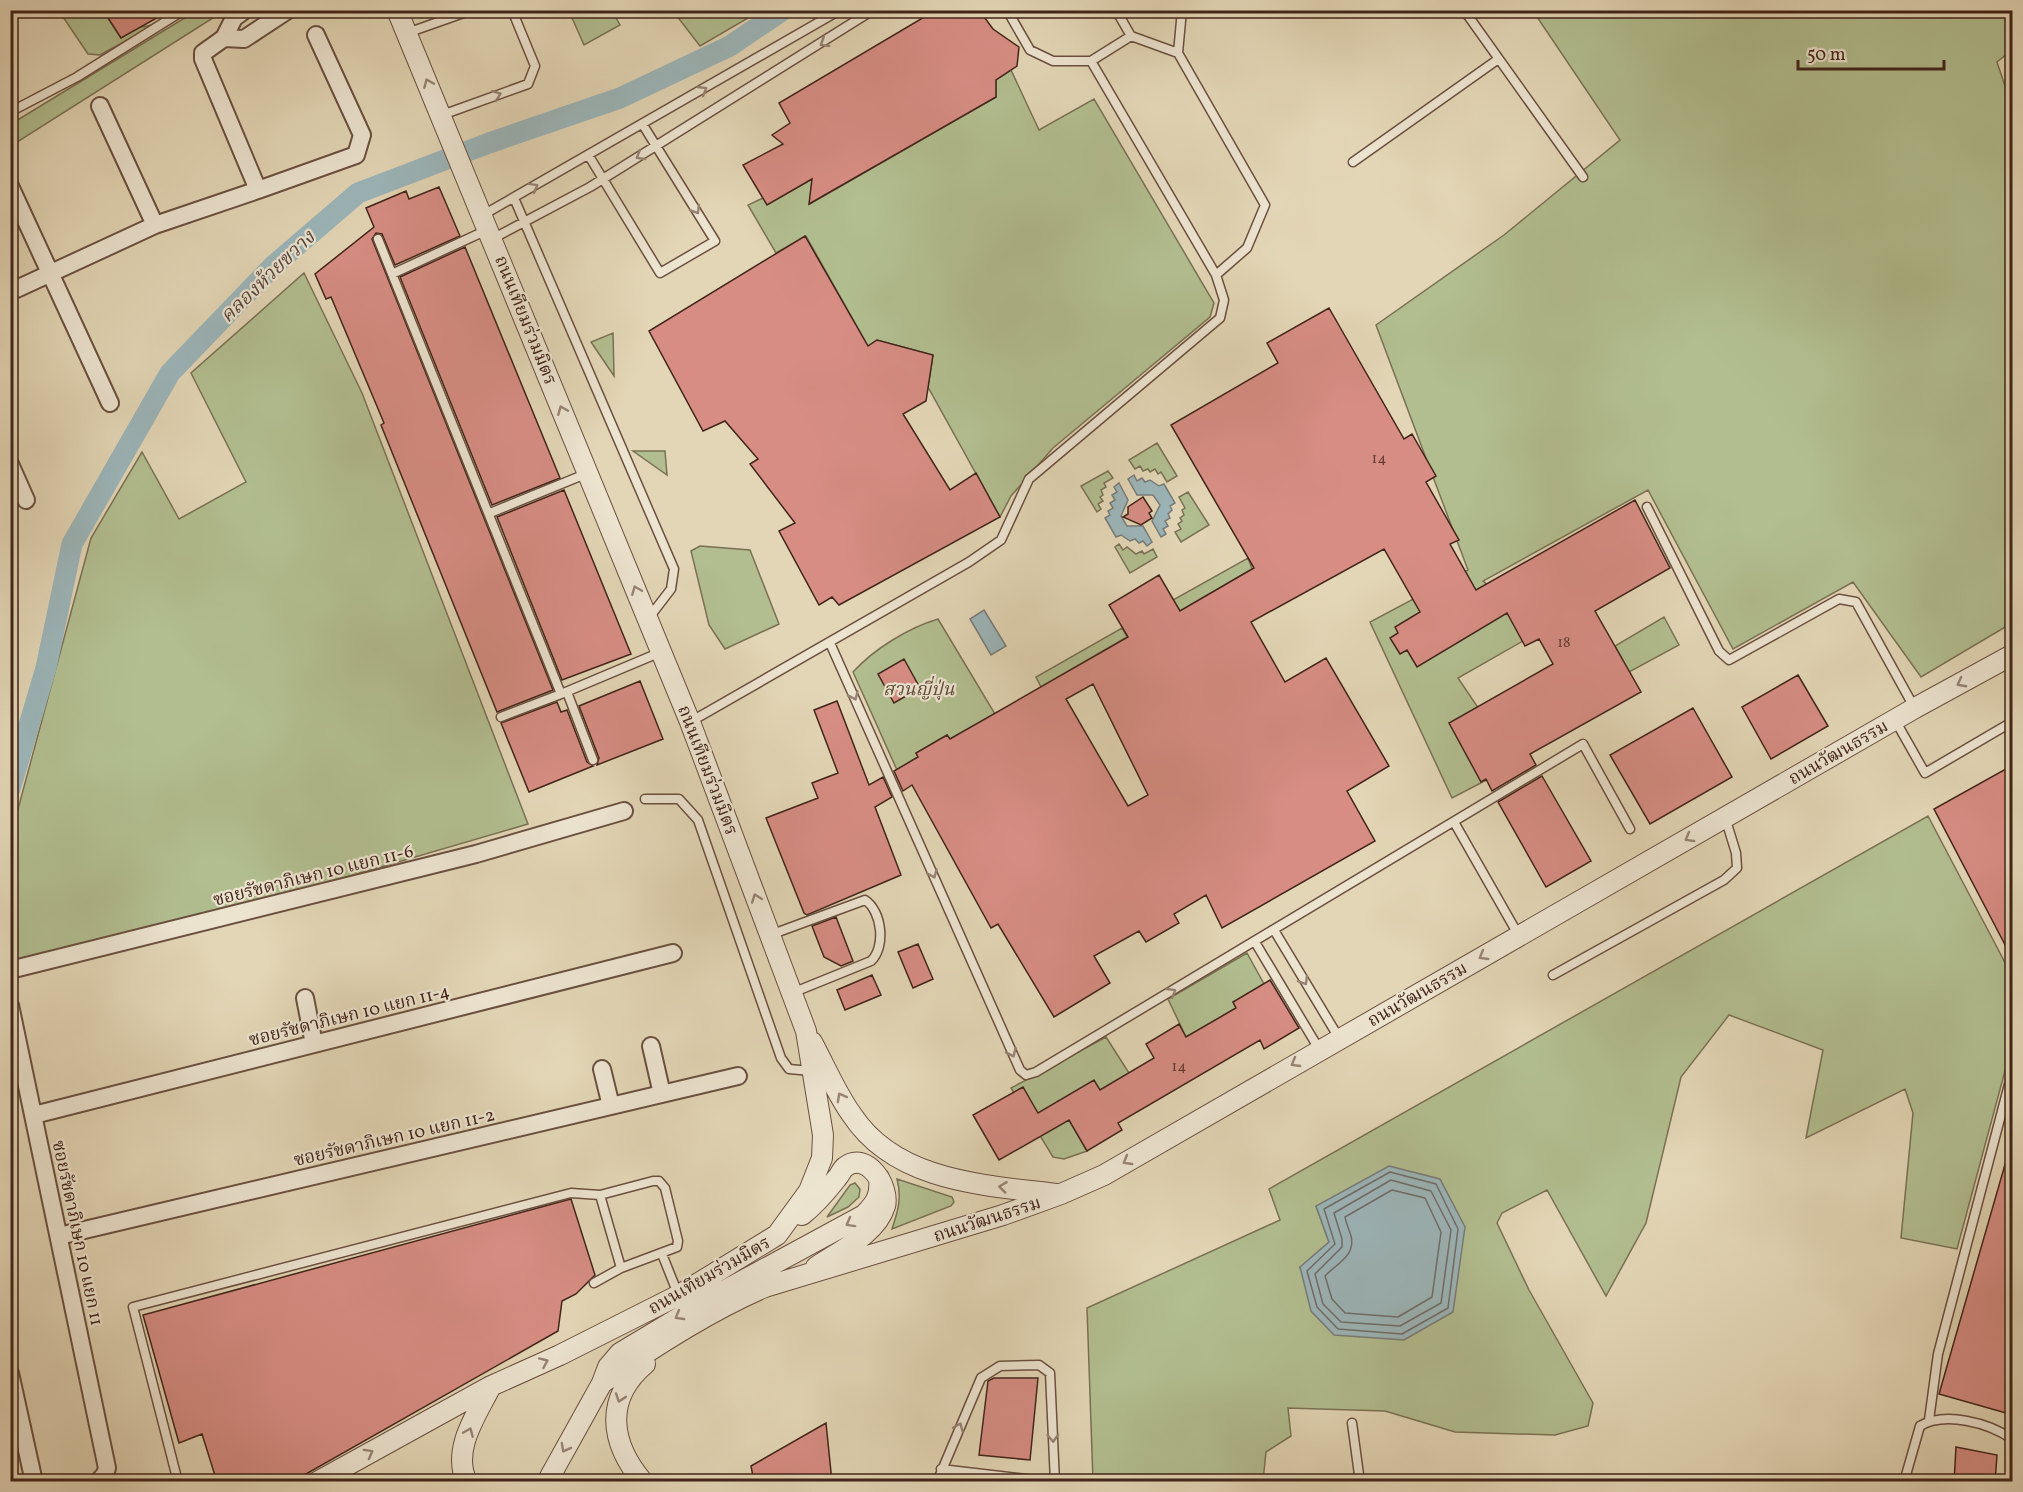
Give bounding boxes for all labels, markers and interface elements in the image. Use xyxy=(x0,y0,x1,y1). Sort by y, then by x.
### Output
scale bar xyxy=(1798,33,1944,71)
one-way arrow xyxy=(820,35,830,47)
text: 50 m xyxy=(1807,43,1846,68)
one-way arrow xyxy=(423,78,435,89)
one-way arrow xyxy=(697,86,707,98)
one-way arrow xyxy=(491,90,501,103)
one-way arrow xyxy=(636,148,646,160)
one-way arrow xyxy=(527,183,538,194)
one-way arrow xyxy=(689,204,701,214)
water label: คลองห้วยขวาง xyxy=(215,224,323,330)
street label: ถนนเทียมร่วมมิตร xyxy=(487,252,562,389)
one-way arrow xyxy=(557,405,569,416)
house number: 14 xyxy=(1372,449,1386,470)
one-way arrow xyxy=(631,586,643,597)
house number: 18 xyxy=(1557,633,1571,654)
park label: สวนญี่ปุ่น xyxy=(883,675,955,703)
one-way arrow xyxy=(1957,676,1967,687)
one-way arrow xyxy=(847,690,859,701)
street label: ถนนเทียมร่วมมิตร xyxy=(670,702,743,839)
street label: ถนนวัฒนธรรม xyxy=(1784,715,1893,792)
one-way arrow xyxy=(1685,831,1695,842)
street label: ซอยรัชดาภิเษก 10 แยก 11-6 xyxy=(211,839,416,913)
one-way arrow xyxy=(926,868,938,879)
one-way arrow xyxy=(750,893,763,903)
one-way arrow xyxy=(1479,949,1489,960)
street label: ถนนวัฒนธรรม xyxy=(1363,957,1472,1034)
one-way arrow xyxy=(1297,975,1309,985)
street label: ซอยรัชดาภิเษก 10 แยก 11-4 xyxy=(246,979,452,1053)
one-way arrow xyxy=(1165,987,1176,999)
one-way arrow xyxy=(1005,1046,1017,1057)
one-way arrow xyxy=(1291,1056,1301,1067)
house number: 14 xyxy=(1172,1057,1186,1078)
one-way arrow xyxy=(837,1092,848,1103)
street label: ซอยรัชดาภิเษก 10 แยก 11-2 xyxy=(291,1103,497,1174)
street label: ซอยรัชดาภิเษก 10 แยก 11 xyxy=(45,1138,108,1328)
one-way arrow xyxy=(1123,1154,1133,1166)
one-way arrow xyxy=(999,1181,1008,1194)
street label: ถนนวัฒนธรรม xyxy=(931,1191,1044,1250)
one-way arrow xyxy=(846,1215,856,1227)
street label: ถนนเทียมร่วมมิตร xyxy=(644,1231,776,1321)
one-way arrow xyxy=(675,1309,685,1321)
one-way arrow xyxy=(538,1358,549,1370)
one-way arrow xyxy=(614,1393,627,1403)
one-way arrow xyxy=(952,1423,964,1434)
one-way arrow xyxy=(462,1428,474,1439)
one-way arrow xyxy=(1046,1434,1059,1443)
one-way arrow xyxy=(561,1442,572,1452)
one-way arrow xyxy=(362,1449,373,1460)

